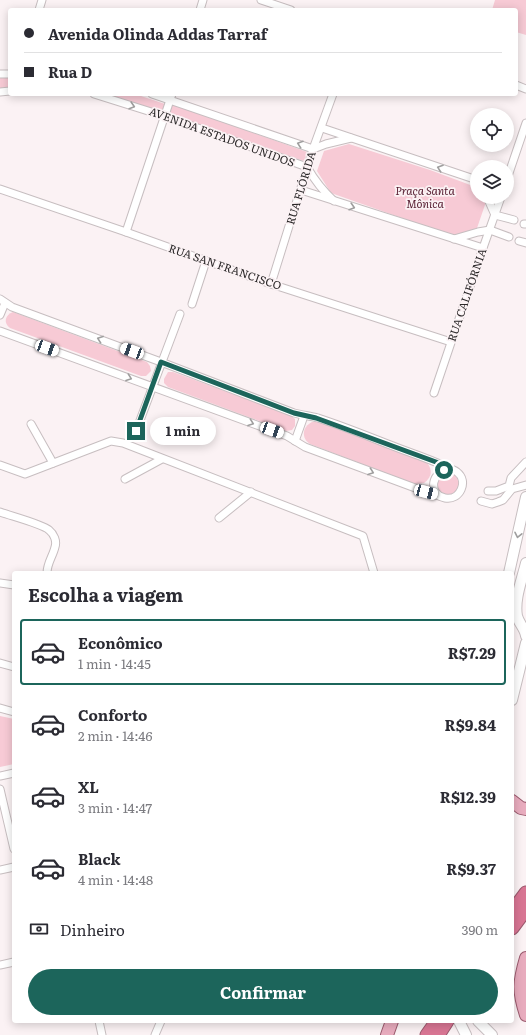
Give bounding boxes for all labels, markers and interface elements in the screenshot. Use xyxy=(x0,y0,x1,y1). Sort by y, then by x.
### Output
text: Avenida Olinda Addas Tarraf xyxy=(48,22,267,45)
text: Rua D xyxy=(48,60,92,83)
one-way arrow xyxy=(128,101,135,109)
street label: AVENIDA ESTADOS UNIDOS xyxy=(147,102,297,170)
map controls xyxy=(470,108,514,204)
button: locate xyxy=(470,108,514,152)
one-way arrow xyxy=(297,141,304,149)
street label: RUA FLÓRIDA xyxy=(281,149,319,226)
button: layers xyxy=(470,160,514,204)
one-way arrow xyxy=(437,164,444,172)
park label: Praça Santa Mônica xyxy=(395,182,455,211)
one-way arrow xyxy=(348,202,355,211)
street label: RUA SAN FRANCISCO xyxy=(167,239,284,293)
street label: RUA CALIFÓRNIA xyxy=(443,246,489,343)
one-way arrow xyxy=(96,335,103,344)
car xyxy=(34,338,60,358)
car xyxy=(119,341,145,361)
one-way arrow xyxy=(125,373,132,381)
callout: 1 min xyxy=(150,417,216,445)
one-way arrow xyxy=(247,418,254,426)
car xyxy=(259,420,285,440)
text: 1 min xyxy=(166,421,200,440)
route end xyxy=(127,422,145,440)
route start xyxy=(435,461,453,479)
one-way arrow xyxy=(367,467,374,475)
car xyxy=(413,483,439,501)
one-way arrow xyxy=(514,532,522,538)
text: Escolha a viagem xyxy=(28,581,183,608)
text: Econômico xyxy=(78,631,163,654)
icon: car xyxy=(30,634,66,670)
text: R$7.29 xyxy=(448,641,496,664)
text: 1 min · 14:45 xyxy=(78,654,151,673)
text: Conforto xyxy=(78,703,147,726)
icon: car xyxy=(30,706,66,742)
text: R$9.84 xyxy=(445,713,496,736)
text: 2 min · 14:46 xyxy=(78,726,152,745)
text: XL xyxy=(78,775,99,798)
icon: car xyxy=(30,778,66,814)
text: R$12.39 xyxy=(440,785,496,808)
text: 3 min · 14:47 xyxy=(78,798,152,817)
text: Black xyxy=(78,847,121,870)
icon: car xyxy=(30,850,66,886)
text: R$9.37 xyxy=(446,857,496,880)
text: 4 min · 14:48 xyxy=(78,870,153,889)
icon: cash xyxy=(28,918,50,940)
text: Dinheiro xyxy=(60,918,125,941)
text: 390 m xyxy=(461,920,498,939)
button: Confirmar xyxy=(28,969,498,1015)

